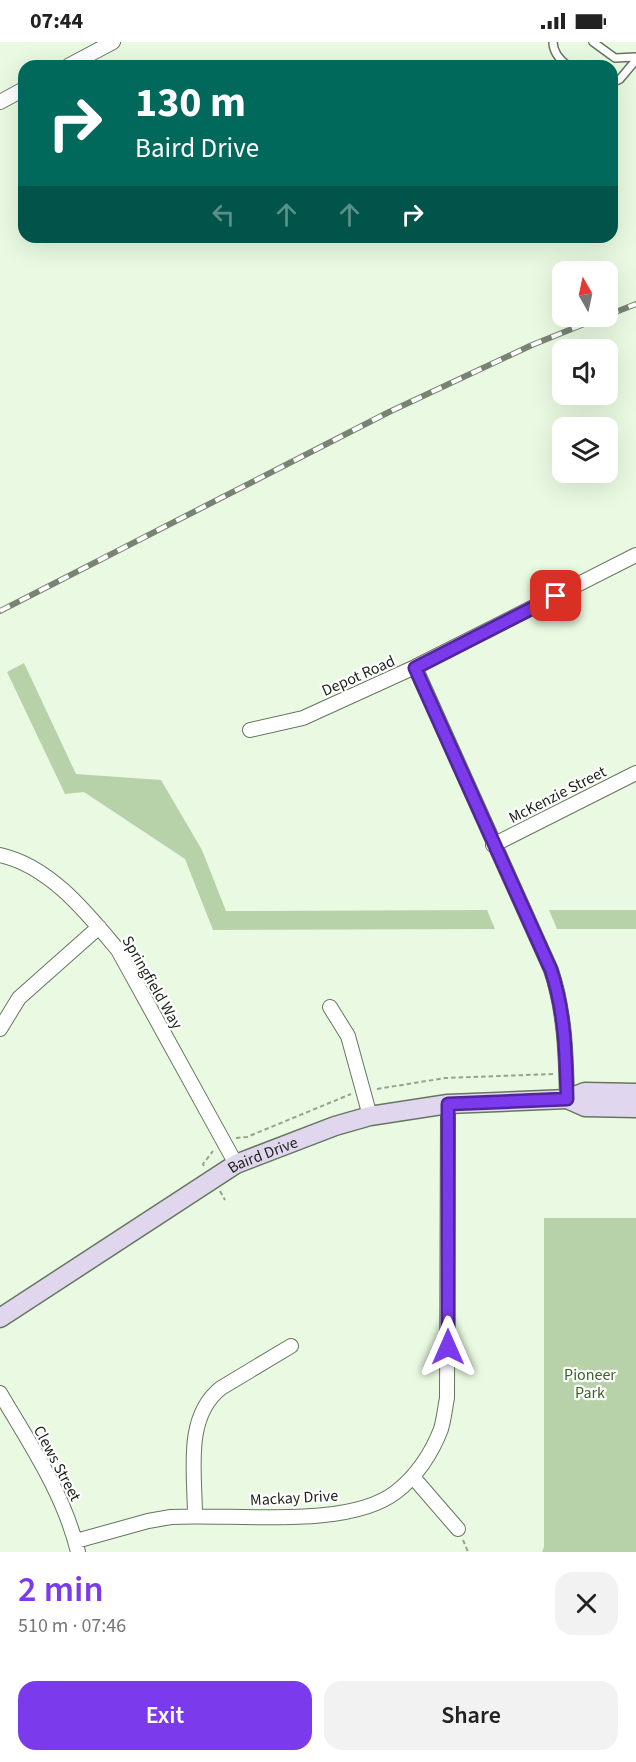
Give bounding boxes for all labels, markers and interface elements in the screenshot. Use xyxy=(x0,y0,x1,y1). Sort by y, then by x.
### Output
text: 07:44 xyxy=(30,5,83,37)
text: 130 m xyxy=(135,73,246,133)
icon: right xyxy=(36,84,114,162)
text: Baird Drive xyxy=(135,129,259,168)
icon: left xyxy=(207,198,240,231)
icon: ahead xyxy=(270,198,303,231)
icon: ahead xyxy=(333,198,366,231)
icon: right xyxy=(396,198,429,231)
north arrow xyxy=(552,261,618,327)
map controls xyxy=(552,261,618,483)
button: sound xyxy=(552,339,618,405)
button: layers xyxy=(552,417,618,483)
pin xyxy=(530,570,581,621)
icon: arrive xyxy=(539,579,572,612)
street label: Depot Road xyxy=(318,650,399,702)
street label: McKenzie Street xyxy=(505,761,611,829)
street label: Springfield Way xyxy=(117,932,188,1034)
street label: Baird Drive xyxy=(223,1131,301,1179)
position arrow xyxy=(416,1315,480,1379)
park label: Pioneer Park xyxy=(564,1364,616,1404)
street label: Clews Street xyxy=(28,1422,87,1506)
street label: Mackay Drive xyxy=(249,1485,339,1511)
text: 2 min xyxy=(18,1564,104,1615)
button: close xyxy=(555,1572,618,1635)
text: 510 m · 07:46 xyxy=(18,1612,126,1640)
button: Exit xyxy=(18,1681,312,1750)
button: Share xyxy=(324,1681,618,1750)

